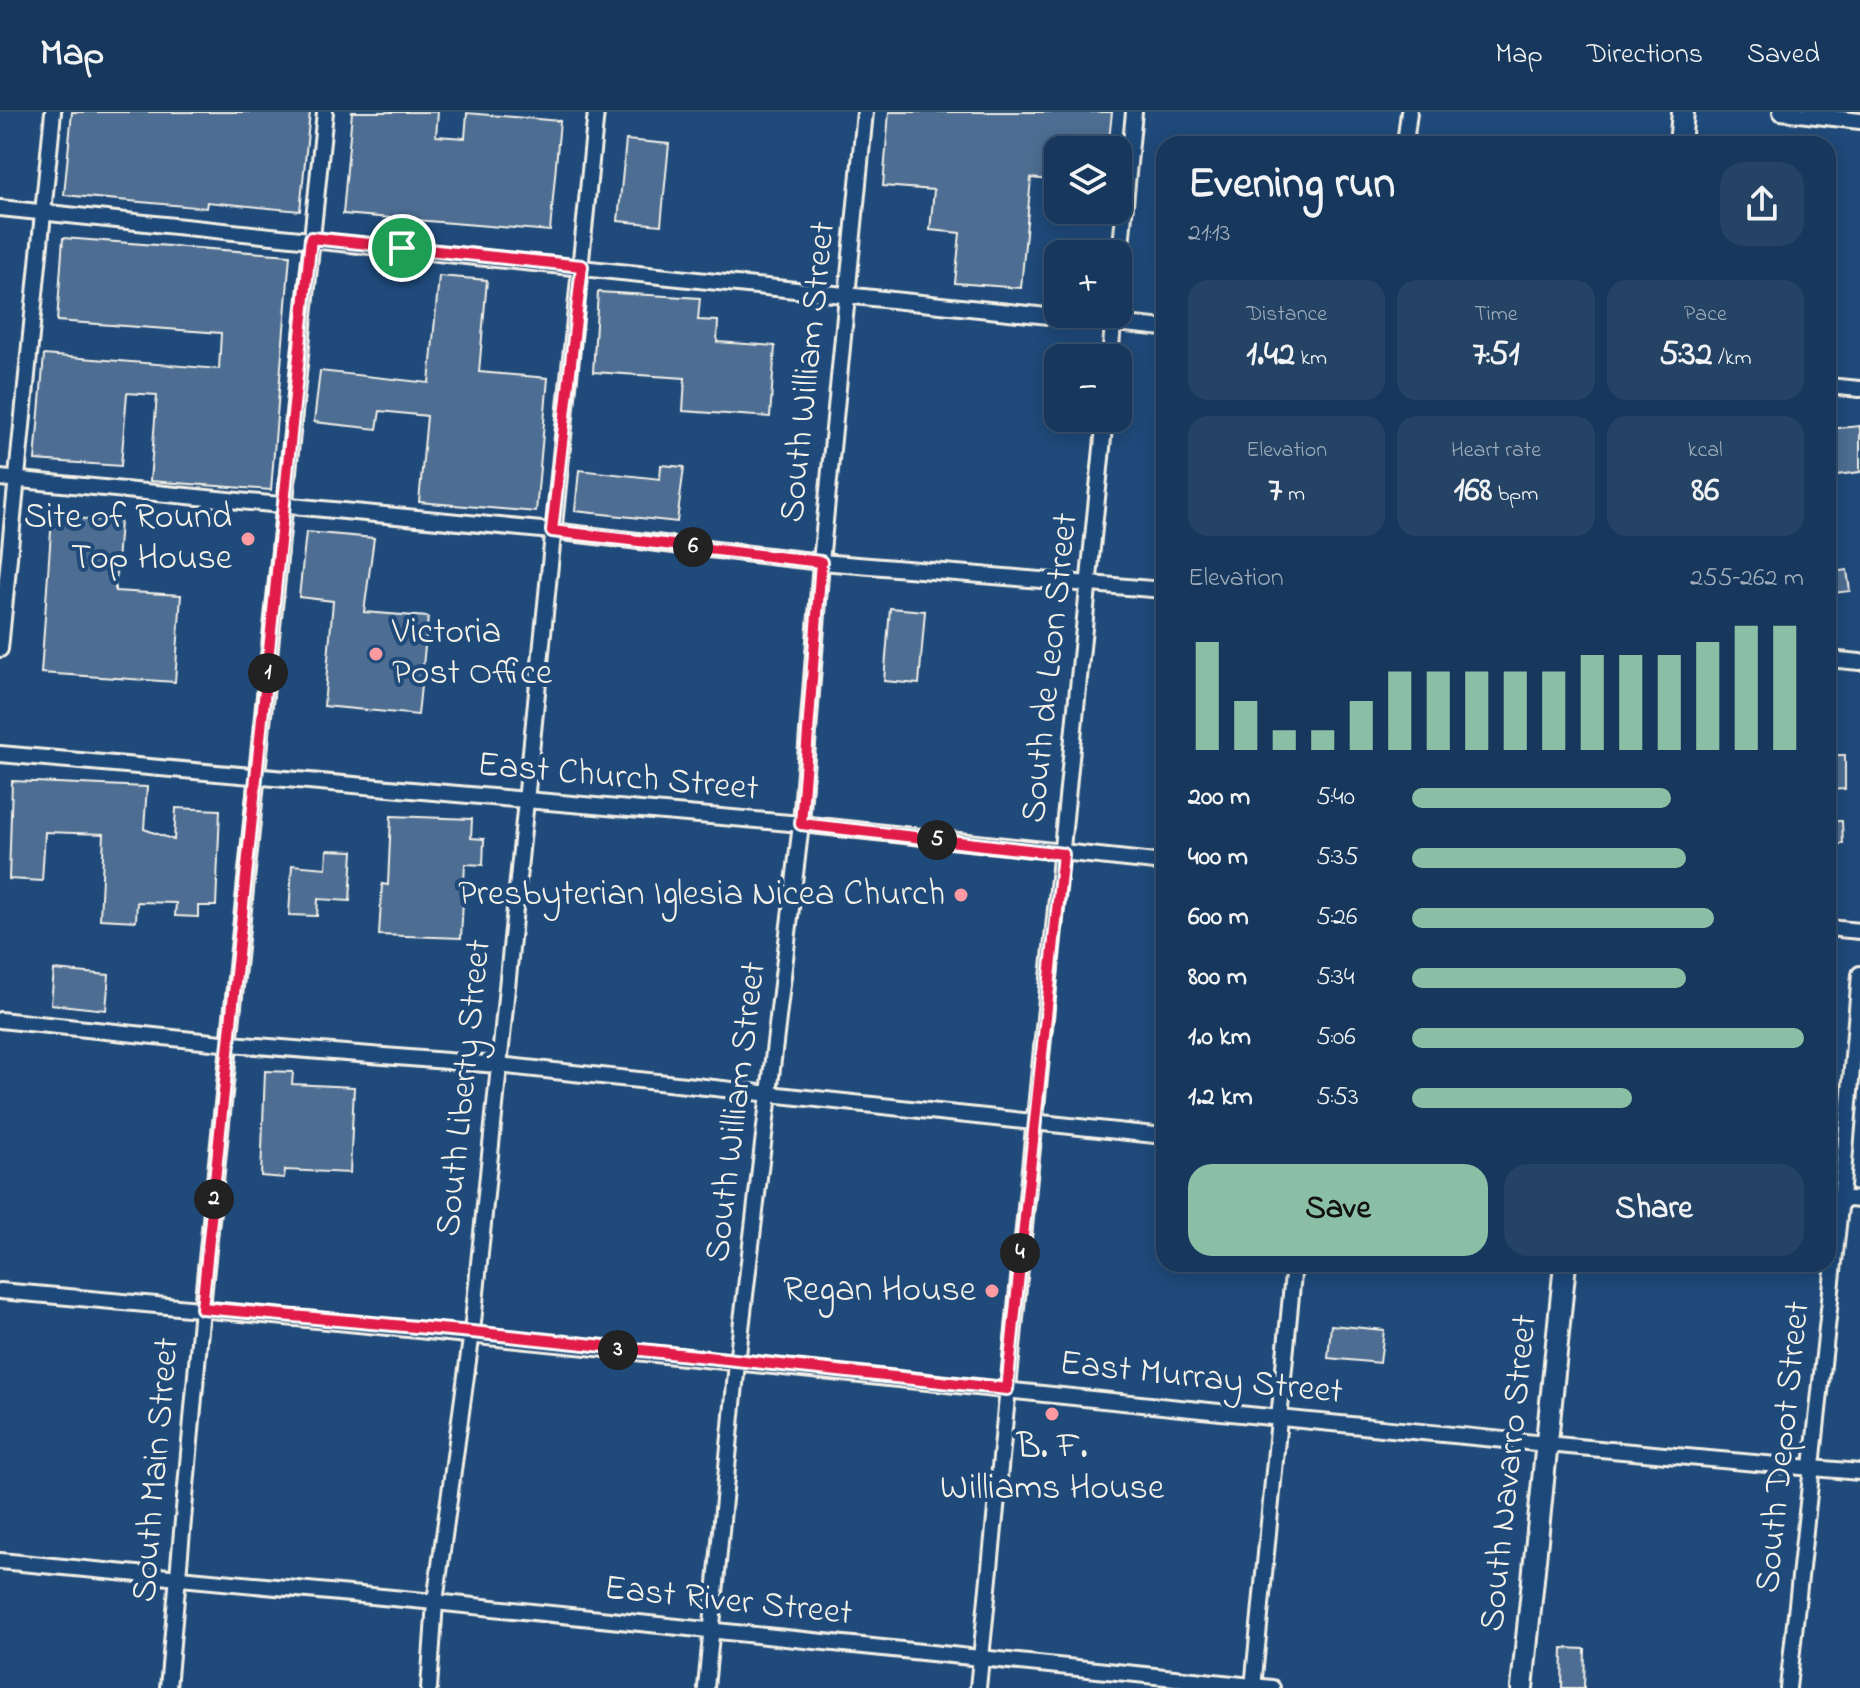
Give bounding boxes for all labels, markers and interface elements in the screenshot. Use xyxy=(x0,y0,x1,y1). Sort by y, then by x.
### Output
text: Map xyxy=(40,27,104,83)
text: Map xyxy=(1495,35,1543,76)
text: Directions xyxy=(1587,35,1703,76)
text: Saved xyxy=(1747,35,1820,76)
map controls xyxy=(1044,136,1132,432)
button: layers xyxy=(1044,136,1132,224)
text: Evening run xyxy=(1188,153,1395,217)
button: share xyxy=(1720,162,1804,246)
pin xyxy=(368,214,436,282)
text: 21:13 xyxy=(1188,215,1230,253)
street label: South William Street xyxy=(767,219,851,525)
icon: arrive xyxy=(380,226,424,270)
button: + xyxy=(1044,240,1132,328)
text: Distance xyxy=(1246,299,1327,331)
text: Time xyxy=(1474,299,1518,331)
text: Pace xyxy=(1684,299,1727,331)
text: 1.42 xyxy=(1246,331,1295,381)
text: 7:51 xyxy=(1472,331,1520,381)
text: 5:32 xyxy=(1659,331,1712,381)
text: km xyxy=(1295,343,1327,375)
text: /km xyxy=(1712,343,1751,375)
button: − xyxy=(1044,344,1132,432)
text: Elevation xyxy=(1246,435,1327,467)
text: Heart rate xyxy=(1451,435,1541,467)
text: kcal xyxy=(1688,435,1723,467)
text: 7 xyxy=(1268,467,1282,517)
text: 168 xyxy=(1454,467,1492,517)
text: 86 xyxy=(1691,467,1719,517)
text: m xyxy=(1282,479,1305,511)
text: bpm xyxy=(1492,479,1538,511)
place label: Site of Round Top House xyxy=(24,492,233,586)
street label: South de Leon Street xyxy=(1008,510,1094,826)
pin: 6 xyxy=(673,527,713,567)
marker: Site of Round Top House xyxy=(239,530,257,548)
text: 6 xyxy=(688,531,698,563)
text: Elevation xyxy=(1188,560,1284,598)
text: 255–262 m xyxy=(1690,560,1804,598)
place label: Victoria Post Office xyxy=(391,607,553,701)
marker: Victoria Post Office xyxy=(367,645,385,663)
pin: 1 xyxy=(248,653,288,693)
text: 1 xyxy=(265,657,272,689)
street label: East Church Street xyxy=(475,739,761,817)
text: 200 m xyxy=(1188,779,1250,817)
text: 5:40 xyxy=(1316,779,1355,817)
pin: 5 xyxy=(917,820,957,860)
text: 5 xyxy=(931,824,943,856)
text: 400 m xyxy=(1188,839,1248,877)
text: 5:35 xyxy=(1316,839,1359,877)
place label: Presbyterian Iglesia Nicea Church xyxy=(458,869,945,922)
marker: Presbyterian Iglesia Nicea Church xyxy=(952,886,970,904)
text: 600 m xyxy=(1188,899,1249,937)
text: 5:26 xyxy=(1316,899,1357,937)
street label: South Liberty Street xyxy=(423,937,507,1239)
street label: South William Street xyxy=(692,959,782,1265)
text: 800 m xyxy=(1188,959,1247,997)
text: 5:34 xyxy=(1316,959,1355,997)
text: 1.0 km xyxy=(1188,1019,1251,1057)
text: 5:06 xyxy=(1316,1019,1356,1057)
text: 1.2 km xyxy=(1188,1079,1253,1117)
text: 5:53 xyxy=(1316,1079,1359,1117)
button: Save xyxy=(1188,1164,1488,1256)
button: Share xyxy=(1504,1164,1804,1256)
pin: 2 xyxy=(194,1179,234,1219)
text: 2 xyxy=(209,1183,219,1215)
pin: 4 xyxy=(1000,1233,1040,1273)
text: 4 xyxy=(1015,1237,1025,1269)
place label: Regan House xyxy=(783,1265,977,1318)
marker: Regan House xyxy=(983,1282,1001,1300)
street label: South Depot Street xyxy=(1742,1298,1826,1596)
street label: South Navarro Street xyxy=(1467,1312,1553,1634)
pin: 3 xyxy=(598,1330,638,1370)
text: 3 xyxy=(613,1334,623,1366)
street label: South Main Street xyxy=(119,1335,195,1605)
street label: East Murray Street xyxy=(1057,1338,1345,1420)
marker: B. F. Williams House xyxy=(1043,1405,1061,1423)
place label: B. F. Williams House xyxy=(940,1422,1165,1516)
street label: East River Street xyxy=(601,1563,855,1641)

